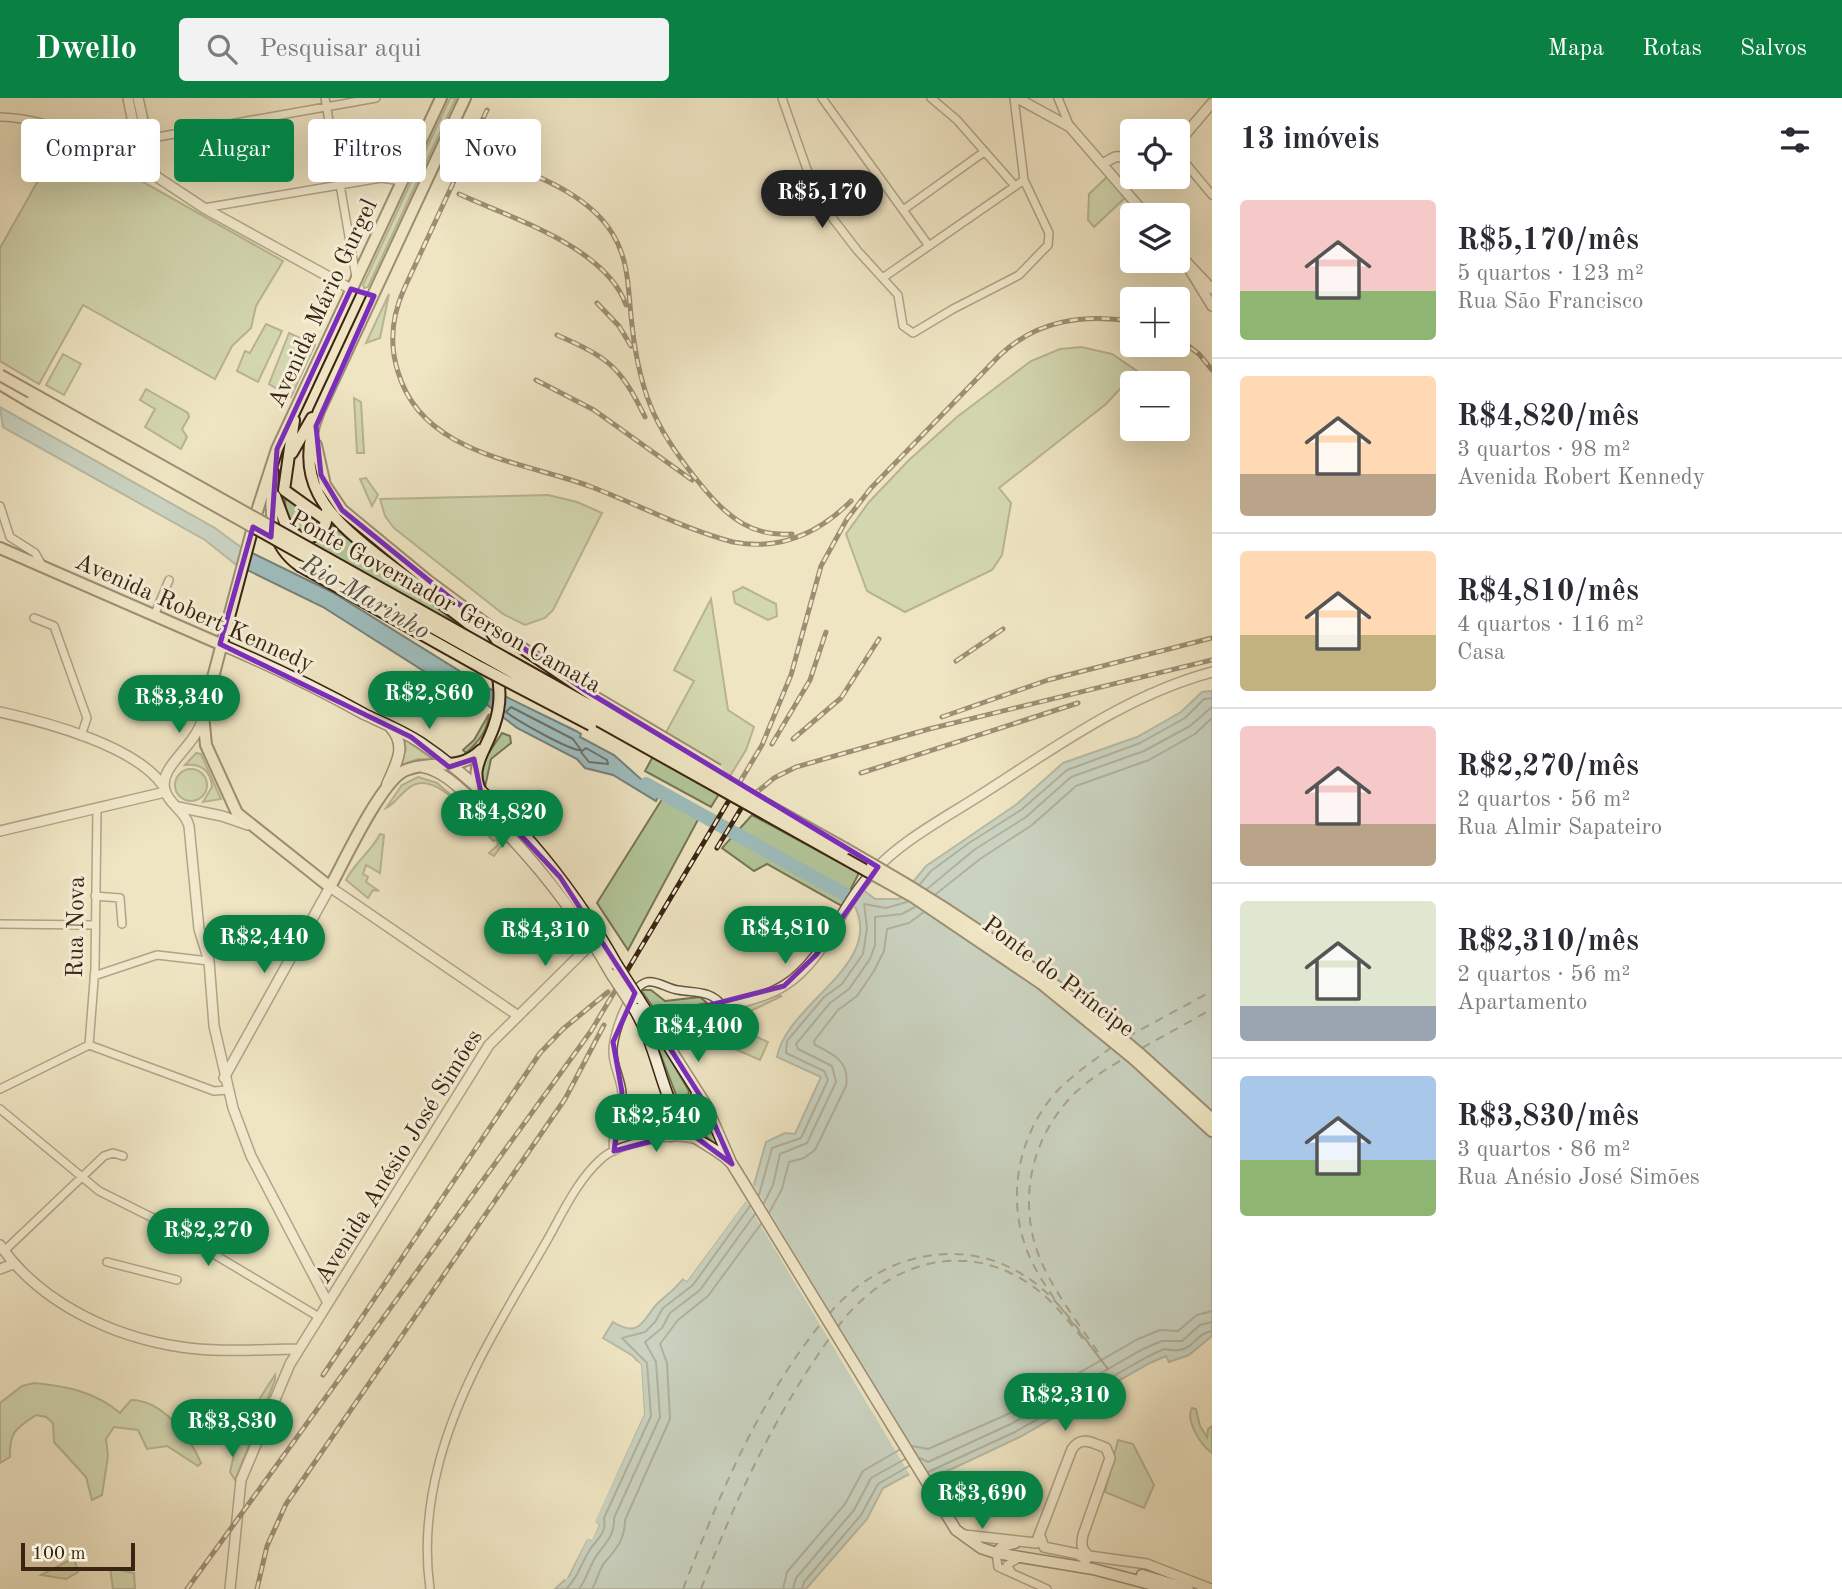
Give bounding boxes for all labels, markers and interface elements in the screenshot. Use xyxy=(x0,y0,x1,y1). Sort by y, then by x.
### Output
search box xyxy=(179,18,669,81)
icon: search xyxy=(203,30,241,68)
text: Dwello xyxy=(35,33,137,66)
text: Pesquisar aqui xyxy=(259,36,422,62)
text: Mapa xyxy=(1548,37,1604,61)
text: Rotas xyxy=(1642,37,1702,61)
text: Salvos xyxy=(1740,37,1807,61)
chip: Comprar xyxy=(21,119,160,182)
chip: Alugar xyxy=(174,119,294,182)
chip: Filtros xyxy=(308,119,426,182)
chip: Novo xyxy=(440,119,541,182)
map controls xyxy=(1120,119,1190,441)
button: locate xyxy=(1120,119,1190,189)
icon: filters xyxy=(1776,121,1814,159)
text: 13 imóveis xyxy=(1240,125,1379,155)
pin: R$5,170 xyxy=(757,170,887,230)
text: R$5,170 xyxy=(777,181,867,204)
street label: Avenida Mário Gurgel xyxy=(265,196,383,412)
button: layers xyxy=(1120,203,1190,273)
text: R$5,170/mês xyxy=(1457,226,1639,256)
icon: home xyxy=(1296,228,1380,312)
text: 5 quartos · 123 m² xyxy=(1457,262,1644,285)
button: + xyxy=(1120,287,1190,357)
text: Rua São Francisco xyxy=(1457,290,1643,313)
button: − xyxy=(1120,371,1190,441)
text: R$4,820/mês xyxy=(1457,402,1639,432)
icon: home xyxy=(1296,404,1380,488)
text: 3 quartos · 98 m² xyxy=(1457,438,1630,461)
text: Avenida Robert Kennedy xyxy=(1457,466,1705,489)
street label: Ponte Governador Gerson Camata xyxy=(285,507,605,699)
street label: Avenida Robert Kennedy xyxy=(71,550,317,678)
water label: Rio Marinho xyxy=(295,550,434,645)
text: R$4,810/mês xyxy=(1457,577,1639,607)
icon: home xyxy=(1296,579,1380,663)
text: 4 quartos · 116 m² xyxy=(1457,613,1644,636)
text: Casa xyxy=(1457,641,1505,664)
pin: R$2,860 xyxy=(364,672,494,731)
pin: R$3,340 xyxy=(114,676,244,735)
text: R$2,860 xyxy=(384,682,474,705)
text: R$3,340 xyxy=(134,686,224,709)
text: R$2,270/mês xyxy=(1457,752,1639,782)
icon: home xyxy=(1296,754,1380,838)
text: 2 quartos · 56 m² xyxy=(1457,788,1630,811)
pin: R$4,820 xyxy=(437,790,567,850)
text: R$4,820 xyxy=(457,801,547,824)
text: Rua Almir Sapateiro xyxy=(1457,816,1662,839)
street label: Rua Nova xyxy=(64,876,90,978)
pin: R$4,810 xyxy=(720,906,850,966)
pin: R$4,310 xyxy=(480,908,610,968)
street label: Ponte do Príncipe xyxy=(977,913,1138,1042)
pin: R$2,440 xyxy=(199,916,329,975)
text: R$4,810 xyxy=(740,917,830,940)
text: R$4,310 xyxy=(500,919,590,942)
text: R$2,440 xyxy=(219,926,309,949)
text: R$2,310/mês xyxy=(1457,927,1639,957)
icon: home xyxy=(1296,929,1380,1013)
text: 2 quartos · 56 m² xyxy=(1457,963,1630,986)
text: Apartamento xyxy=(1457,991,1587,1014)
pin: R$4,400 xyxy=(633,1004,763,1064)
text: R$4,400 xyxy=(653,1015,743,1038)
street label: Avenida Anésio José Simões xyxy=(311,1026,488,1288)
pin: R$2,540 xyxy=(591,1094,721,1154)
text: R$3,830/mês xyxy=(1457,1102,1639,1132)
icon: home xyxy=(1296,1104,1380,1188)
text: R$2,540 xyxy=(611,1105,701,1128)
text: 3 quartos · 86 m² xyxy=(1457,1138,1630,1161)
text: Rua Anésio José Simões xyxy=(1457,1166,1700,1189)
pin: R$2,270 xyxy=(143,1208,273,1268)
text: R$2,270 xyxy=(163,1219,253,1242)
pin: R$2,310 xyxy=(1000,1374,1130,1433)
text: R$2,310 xyxy=(1020,1384,1110,1407)
pin: R$3,830 xyxy=(167,1400,297,1459)
text: R$3,830 xyxy=(187,1410,277,1433)
pin: R$3,690 xyxy=(917,1472,1047,1531)
text: R$3,690 xyxy=(937,1482,1027,1505)
scale bar xyxy=(21,1540,135,1572)
text: 100 m xyxy=(32,1545,85,1564)

